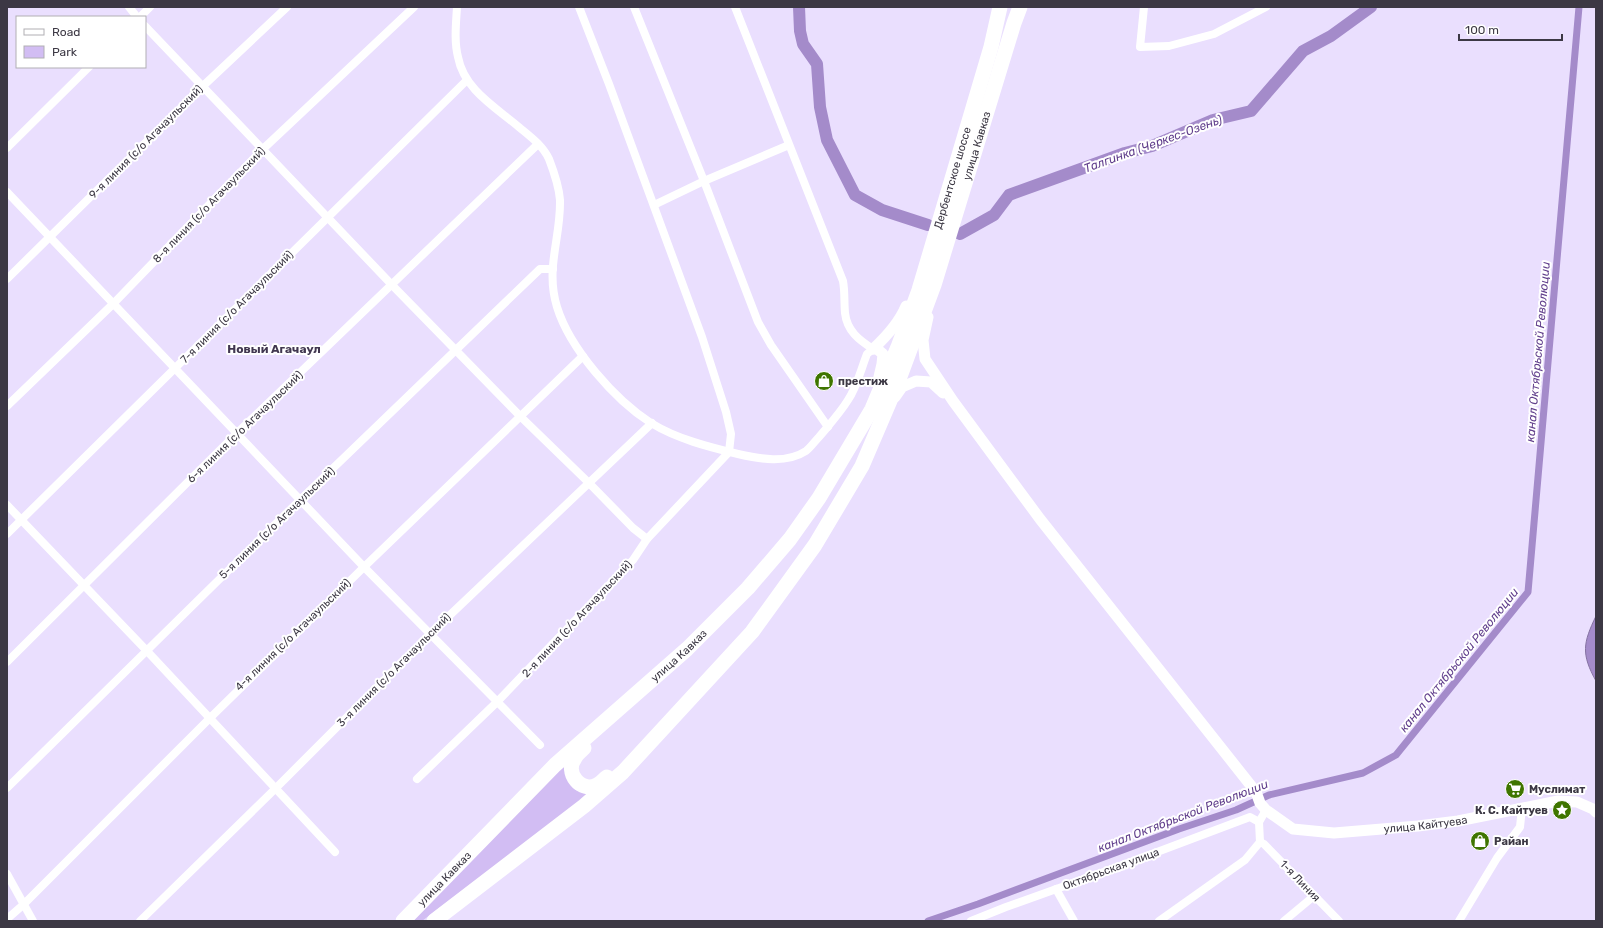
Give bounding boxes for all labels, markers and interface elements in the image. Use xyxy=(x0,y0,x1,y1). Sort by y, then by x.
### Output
legend xyxy=(16,16,146,68)
scale bar xyxy=(1459,16,1562,42)
text: 100 m xyxy=(1465,23,1499,37)
text: Road xyxy=(52,25,80,39)
text: Park xyxy=(52,45,78,59)
street label: 9-я линия (с/о Агачаульский) xyxy=(87,82,206,201)
street label: улица Кавказ xyxy=(960,109,993,182)
water label: Талгинка (Черкес-Озень) xyxy=(1082,112,1224,176)
street label: Дербентское шоссе xyxy=(931,125,973,230)
street label: 8-я линия (с/о Агачаульский) xyxy=(150,144,268,266)
street label: 7-я линия (с/о Агачаульский) xyxy=(178,248,296,366)
water label: канал Октябрьской Революции xyxy=(1523,261,1553,443)
district label: Новый Агачаул xyxy=(227,342,321,356)
street label: 6-я линия (с/о Агачаульский) xyxy=(185,368,306,486)
shop icon: престиж xyxy=(813,370,835,392)
place label: престиж xyxy=(838,375,888,388)
street label: 5-я линия (с/о Агачаульский) xyxy=(217,464,338,582)
street label: 2-я линия (с/о Агачаульский) xyxy=(519,558,635,680)
street label: 4-я линия (с/о Агачаульский) xyxy=(232,576,354,694)
water label: канал Октябрьской Революции xyxy=(1397,585,1521,735)
street label: 3-я линия (с/о Агачаульский) xyxy=(334,610,454,730)
street label: улица Кавказ xyxy=(648,626,710,684)
water label: канал Октябрьской Революции xyxy=(1096,777,1270,855)
supermarket icon: Муслимат xyxy=(1504,778,1526,800)
place label: Муслимат xyxy=(1529,783,1585,796)
place icon: К. С. Кайтуев xyxy=(1551,799,1573,821)
place label: К. С. Кайтуев xyxy=(1475,804,1548,817)
street label: улица Кайтуева xyxy=(1383,813,1469,835)
shop icon: Райан xyxy=(1469,830,1491,852)
place label: Райан xyxy=(1494,835,1528,848)
street label: Октябрьская улица xyxy=(1061,845,1161,893)
street label: улица Кавказ xyxy=(415,848,474,909)
street label: 1-я Линия xyxy=(1277,858,1323,904)

